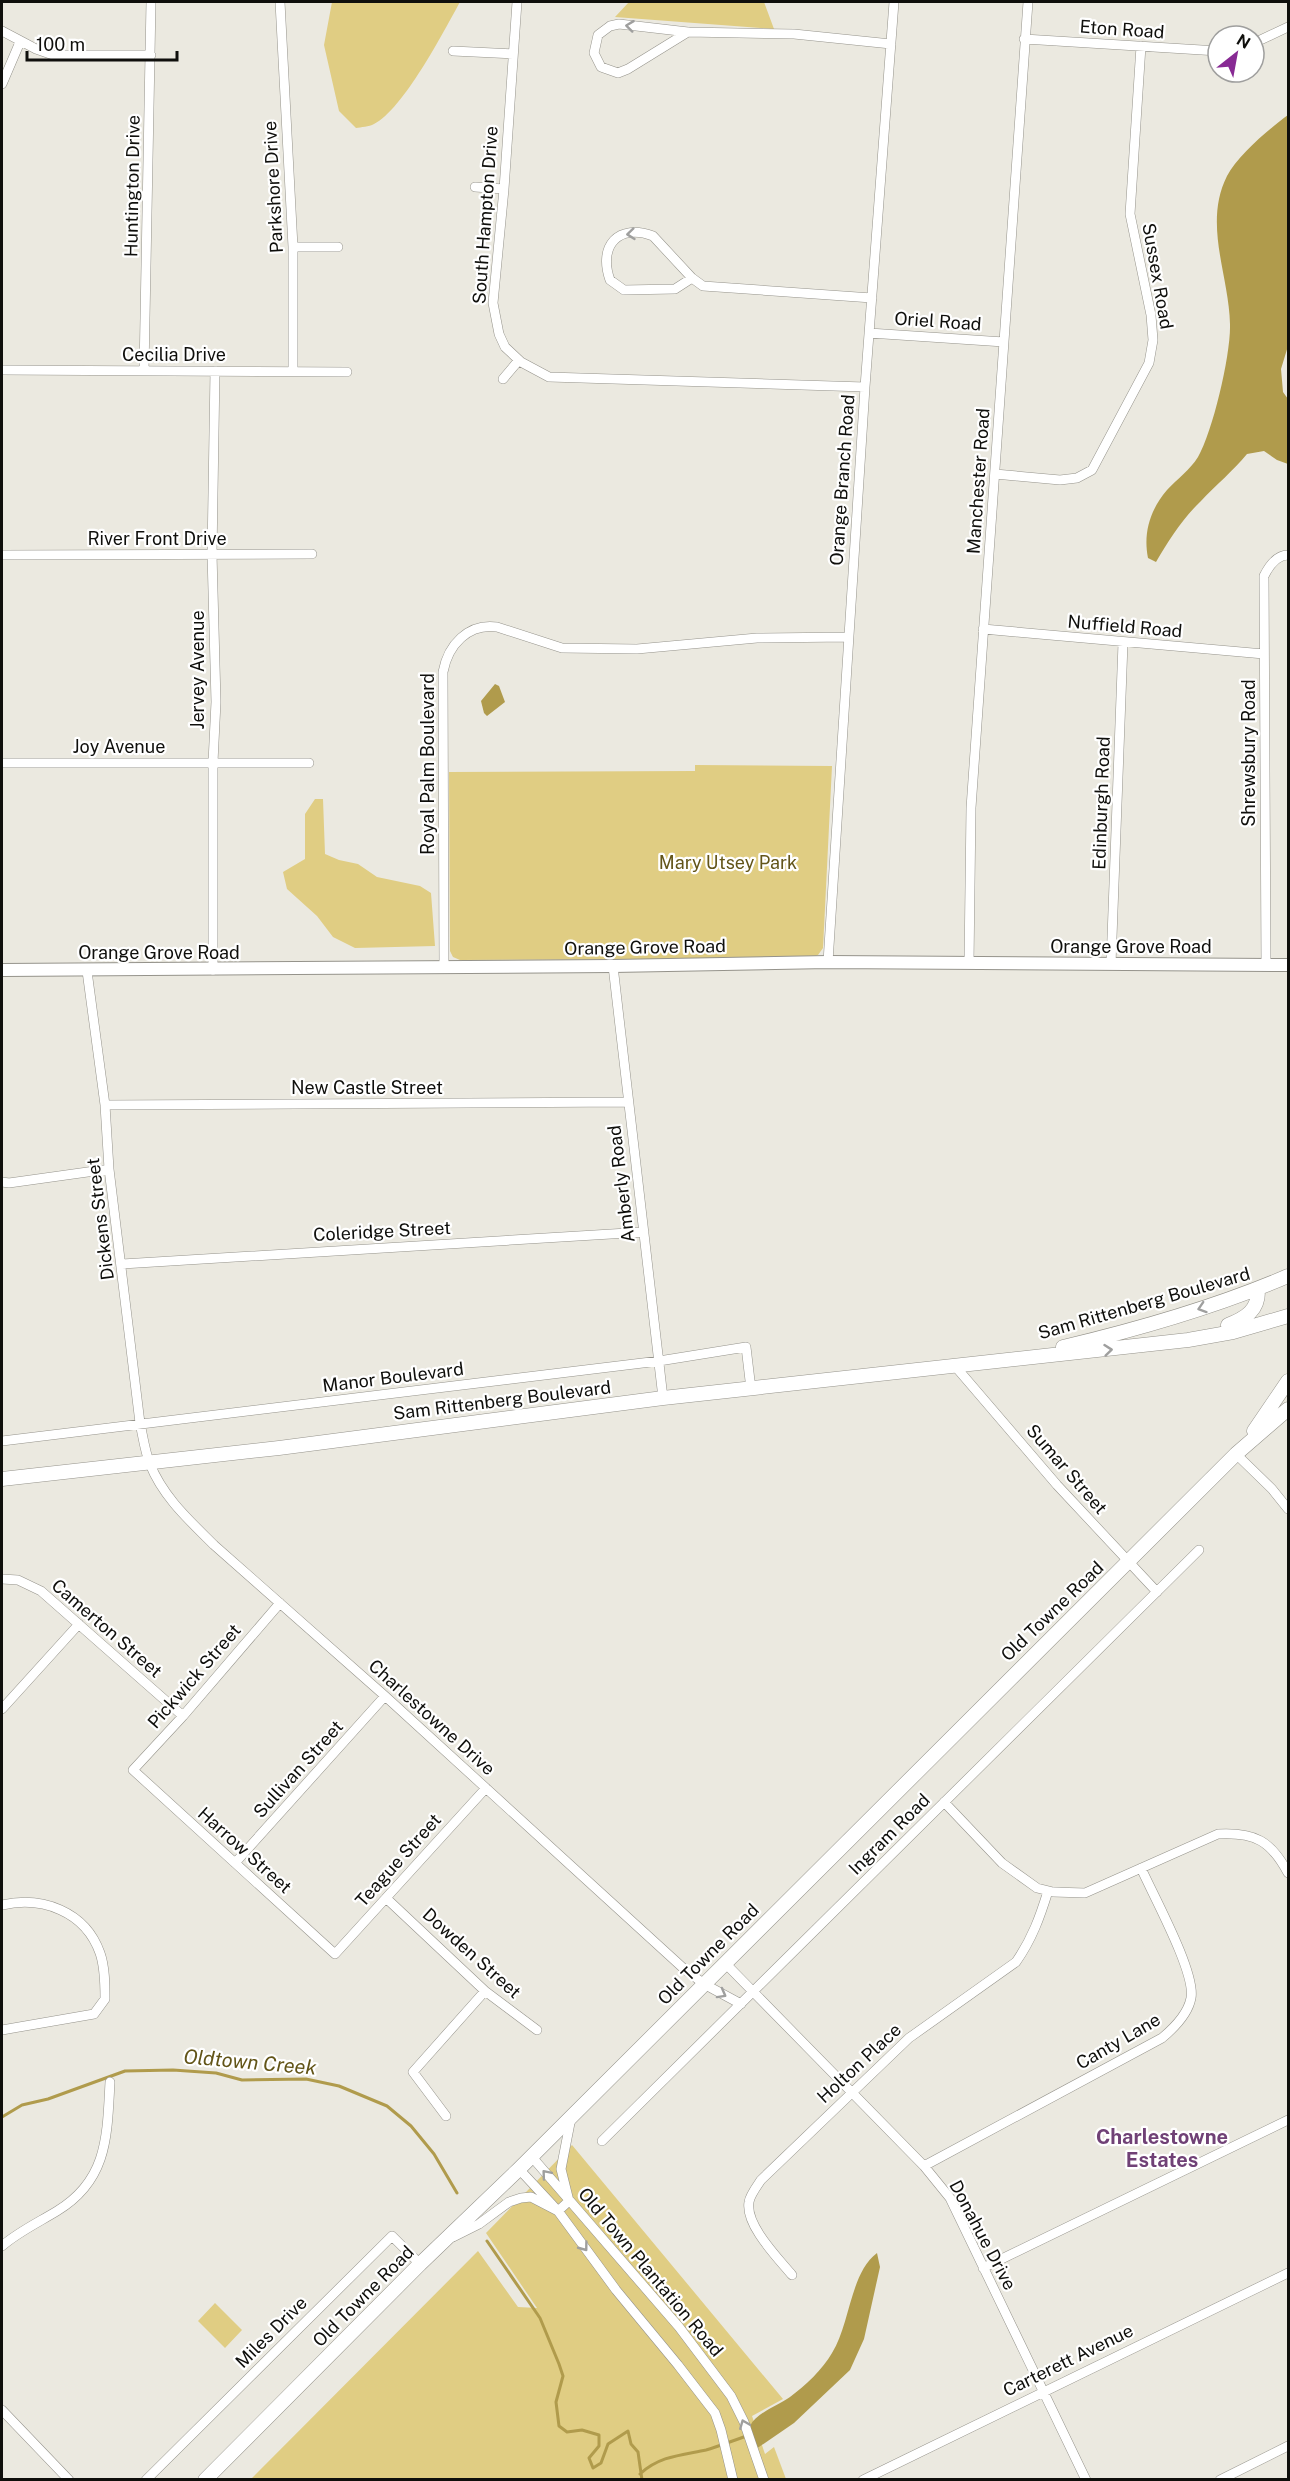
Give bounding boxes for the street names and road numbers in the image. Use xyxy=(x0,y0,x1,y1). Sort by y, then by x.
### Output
street label: Eton Road xyxy=(1079,16,1165,42)
street label: Huntington Drive xyxy=(120,115,144,257)
street label: Parkshore Drive xyxy=(259,120,287,254)
street label: South Hampton Drive xyxy=(468,125,502,305)
street label: Sussex Road xyxy=(1138,221,1178,331)
street label: Oriel Road xyxy=(894,307,982,335)
street label: Cecilia Drive xyxy=(122,344,226,365)
street label: Orange Branch Road xyxy=(826,394,858,566)
street label: Manchester Road xyxy=(962,407,994,555)
street label: River Front Drive xyxy=(87,528,227,549)
street label: Jervey Avenue xyxy=(187,610,208,730)
street label: Nuffield Road xyxy=(1067,611,1183,641)
street label: Royal Palm Boulevard xyxy=(417,673,438,855)
street label: Shrewsbury Road xyxy=(1238,679,1259,827)
street label: Joy Avenue xyxy=(73,736,165,757)
street label: Edinburgh Road xyxy=(1088,736,1114,870)
street label: Orange Grove Road xyxy=(564,935,726,959)
street label: Orange Grove Road xyxy=(1050,936,1212,957)
street label: Orange Grove Road xyxy=(78,942,240,963)
street label: New Castle Street xyxy=(291,1077,443,1098)
street label: Amberly Road xyxy=(603,1124,639,1244)
street label: Dickens Street xyxy=(82,1157,118,1281)
street label: Coleridge Street xyxy=(313,1217,451,1245)
street label: Sam Rittenberg Boulevard xyxy=(1036,1263,1252,1343)
street label: Manor Boulevard xyxy=(321,1358,465,1396)
street label: Sam Rittenberg Boulevard xyxy=(392,1376,612,1424)
street label: Sumar Street xyxy=(1022,1420,1112,1518)
street label: Old Towne Road xyxy=(996,1557,1108,1665)
street label: Camerton Street xyxy=(48,1574,166,1682)
street label: Pickwick Street xyxy=(143,1620,245,1732)
street label: Charlestowne Drive xyxy=(365,1655,499,1779)
street label: Sullivan Street xyxy=(249,1716,347,1822)
street label: Ingram Road xyxy=(844,1789,934,1879)
street label: Harrow Street xyxy=(194,1803,296,1897)
street label: Teague Street xyxy=(351,1809,445,1911)
street label: Old Towne Road xyxy=(653,1899,763,2009)
street label: Dowden Street xyxy=(419,1903,525,2003)
street label: Canty Lane xyxy=(1072,2008,1164,2074)
street label: Holton Place xyxy=(813,2019,905,2107)
street label: Donahue Drive xyxy=(945,2177,1021,2293)
street label: Old Town Plantation Road xyxy=(574,2183,728,2361)
street label: Old Towne Road xyxy=(308,2241,418,2351)
street label: Miles Drive xyxy=(231,2292,311,2372)
street label: Carterett Avenue xyxy=(1000,2319,1136,2401)

